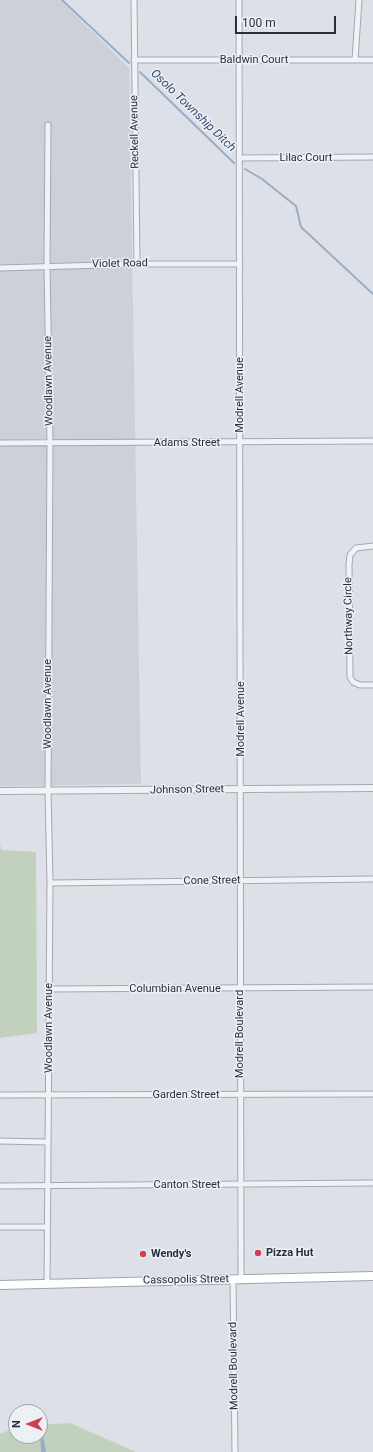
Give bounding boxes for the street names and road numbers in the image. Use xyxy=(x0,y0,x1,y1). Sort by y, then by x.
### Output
street label: Baldwin Court xyxy=(220,53,288,67)
street label: Reckell Avenue xyxy=(128,95,142,169)
street label: Lilac Court xyxy=(280,151,332,165)
street label: Violet Road xyxy=(92,257,148,271)
street label: Woodlawn Avenue xyxy=(42,336,56,426)
street label: Modrell Avenue xyxy=(233,357,247,433)
street label: Adams Street xyxy=(154,436,220,450)
street label: Northway Circle xyxy=(342,577,356,655)
street label: Woodlawn Avenue xyxy=(41,659,55,749)
street label: Modrell Avenue xyxy=(234,681,248,757)
street label: Johnson Street xyxy=(150,783,224,797)
street label: Cone Street xyxy=(183,874,241,888)
street label: Columbian Avenue xyxy=(129,982,221,996)
street label: Woodlawn Avenue xyxy=(42,983,56,1073)
street label: Modrell Boulevard xyxy=(233,990,247,1078)
street label: Garden Street xyxy=(153,1088,219,1102)
street label: Canton Street xyxy=(154,1178,220,1192)
street label: Cassopolis Street xyxy=(143,1273,229,1287)
street label: Modrell Boulevard xyxy=(227,1322,241,1410)

